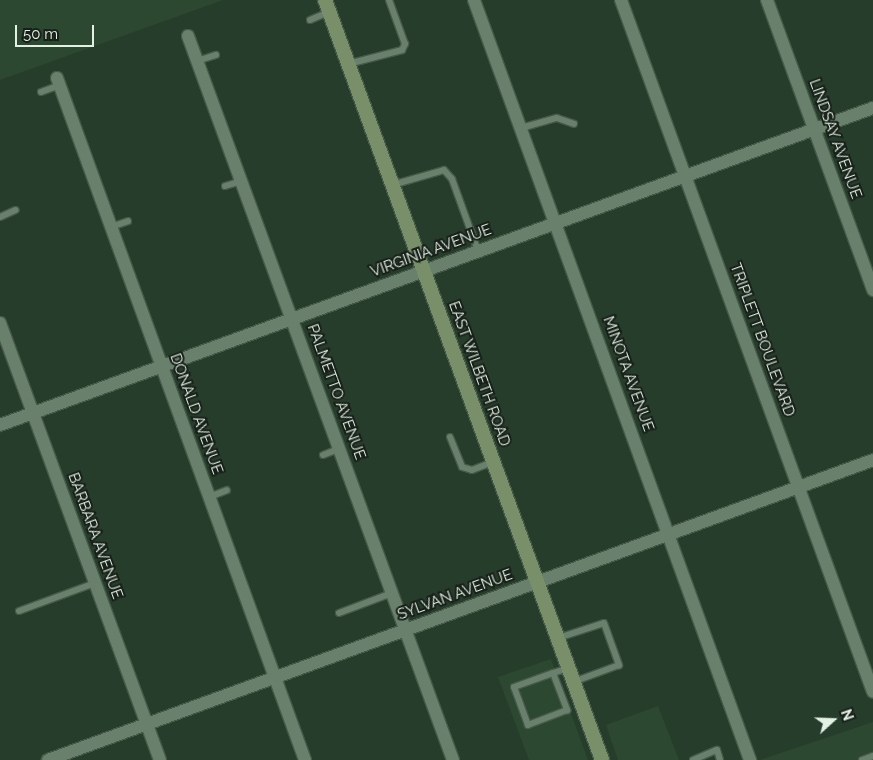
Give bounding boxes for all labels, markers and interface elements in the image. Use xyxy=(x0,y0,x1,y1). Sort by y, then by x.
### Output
scale bar xyxy=(18,15,96,47)
text: 50 m xyxy=(23,25,58,43)
street label: LINDSAY AVENUE xyxy=(805,76,865,202)
street label: VIRGINIA AVENUE xyxy=(368,221,494,281)
street label: TRIPLETT BOULEVARD xyxy=(726,261,798,419)
street label: EAST WILBETH ROAD xyxy=(444,299,514,449)
street label: MINOTA AVENUE xyxy=(599,314,657,434)
street label: PALMETTO AVENUE xyxy=(303,322,369,462)
street label: DONALD AVENUE xyxy=(166,351,226,477)
street label: BARBARA AVENUE xyxy=(64,470,126,602)
street label: SYLVAN AVENUE xyxy=(395,566,515,624)
north arrow xyxy=(808,695,858,745)
text: N xyxy=(838,707,856,723)

